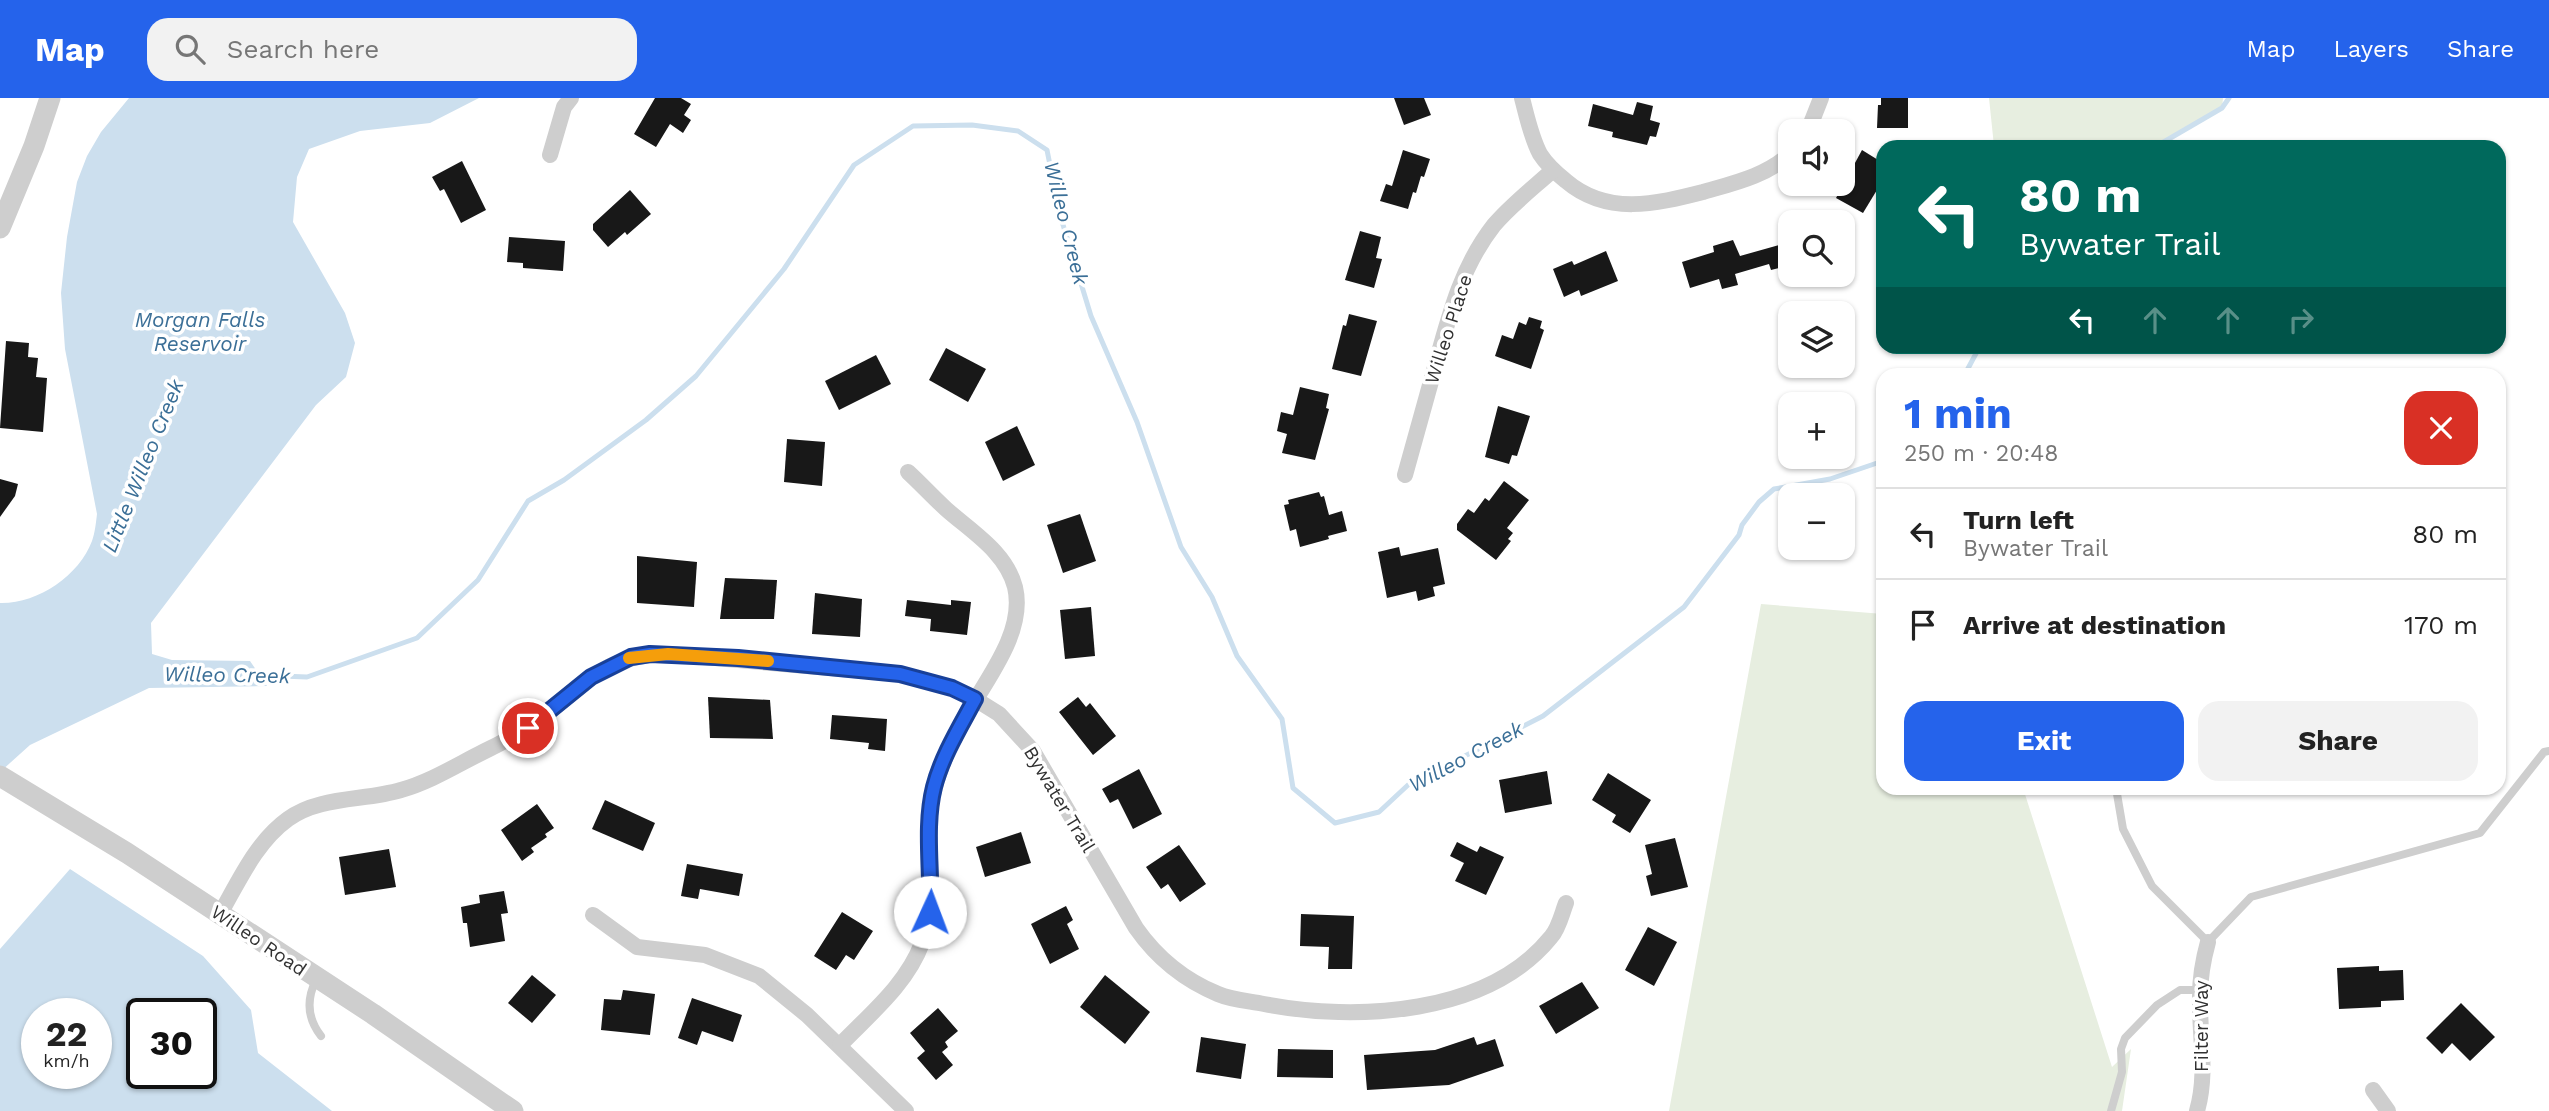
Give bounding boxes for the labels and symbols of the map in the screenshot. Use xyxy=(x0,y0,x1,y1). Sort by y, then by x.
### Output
water label: Willeo Creek xyxy=(1039,159,1094,288)
street label: Willeo Place xyxy=(1420,272,1477,387)
water label: Morgan Falls Reservoir xyxy=(135,307,266,356)
water label: Little Willeo Creek xyxy=(96,375,189,556)
water label: Willeo Creek xyxy=(164,661,291,688)
pin xyxy=(498,698,558,758)
water label: Willeo Creek xyxy=(1404,716,1528,797)
street label: Bywater Trail xyxy=(1019,742,1100,857)
position arrow xyxy=(893,875,967,949)
street label: Willeo Road xyxy=(207,900,311,981)
street label: Filter Way xyxy=(2190,980,2213,1072)
speed limit sign: 30 xyxy=(126,998,217,1089)

